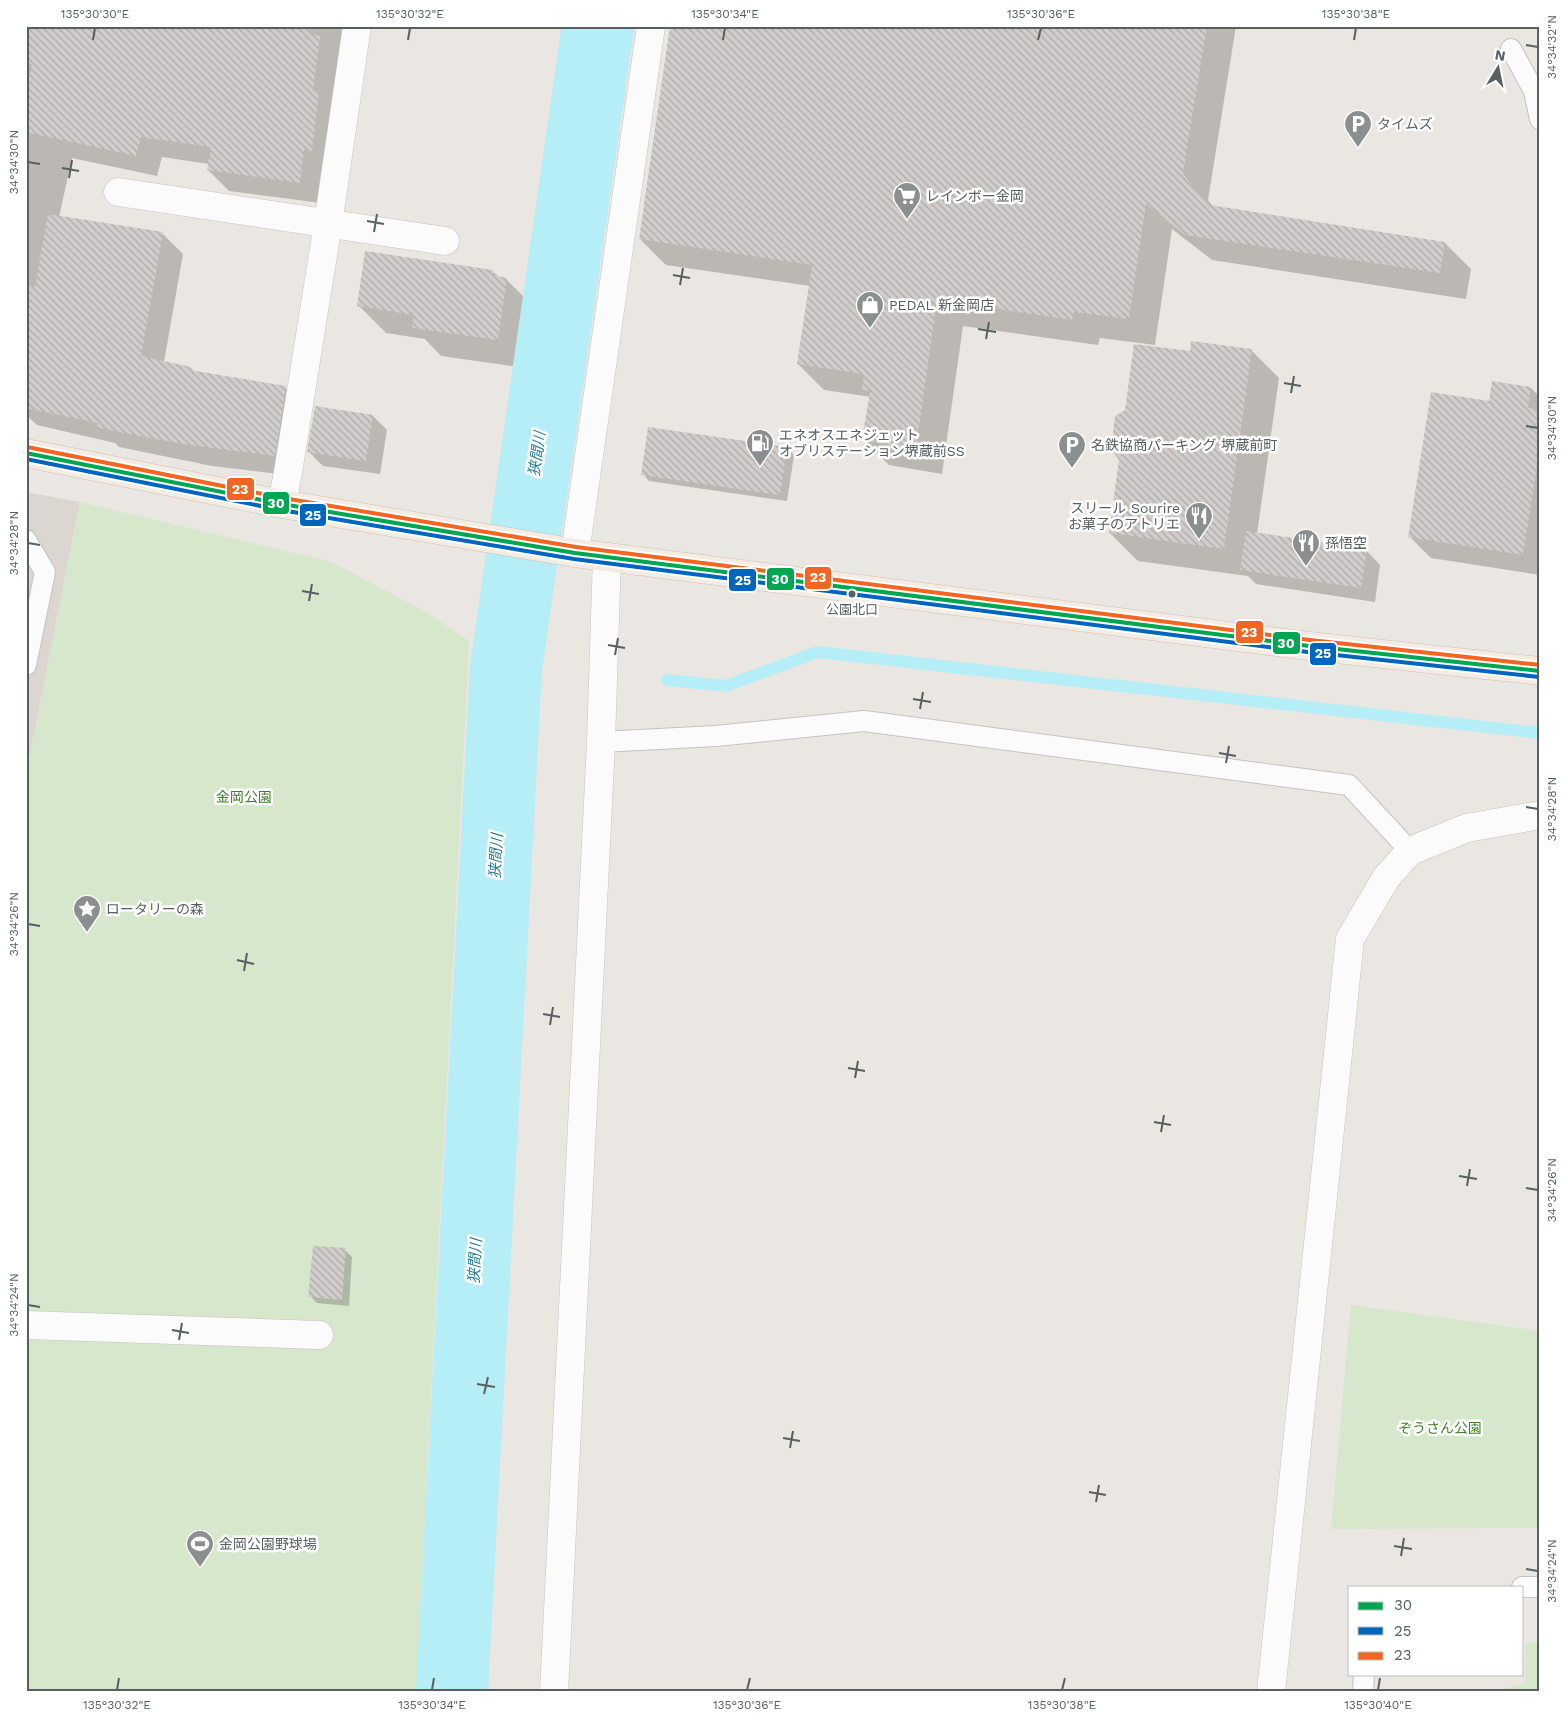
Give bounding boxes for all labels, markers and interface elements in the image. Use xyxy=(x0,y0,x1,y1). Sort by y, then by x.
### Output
text: 135°30'30"E xyxy=(61,7,130,21)
text: 135°30'32"E xyxy=(376,7,444,21)
text: 135°30'34"E xyxy=(691,7,759,21)
text: 135°30'36"E xyxy=(1007,7,1075,21)
text: 135°30'38"E xyxy=(1322,7,1391,21)
text: 34°34'32"N xyxy=(1545,15,1559,79)
north arrow xyxy=(1474,42,1524,92)
text: N xyxy=(1494,46,1507,64)
parking icon: タイムズ xyxy=(1343,109,1373,148)
place label: タイムズ xyxy=(1377,116,1433,132)
text: 34°34'30"N xyxy=(7,130,21,194)
supermarket icon: レインボー金岡 xyxy=(892,181,922,220)
place label: レインボー金岡 xyxy=(926,188,1024,204)
shop icon: PEDAL 新金岡店 xyxy=(855,290,885,329)
place label: PEDAL 新金岡店 xyxy=(889,297,994,313)
text: 34°34'30"N xyxy=(1545,396,1559,460)
place label: エネオスエネジェット オブリステーション堺蔵前SS xyxy=(779,427,965,459)
water label: 狭間川 xyxy=(525,428,549,478)
fuel station icon: エネオスエネジェット オブリステーション堺蔵前SS xyxy=(745,428,775,467)
parking icon: 名鉄協商パーキング 堺蔵前町 xyxy=(1057,430,1087,469)
place label: 名鉄協商パーキング 堺蔵前町 xyxy=(1091,437,1277,453)
line badge: 23 xyxy=(226,477,255,501)
text: 23 xyxy=(232,481,248,497)
line badge: 30 xyxy=(262,491,290,515)
text: 30 xyxy=(267,495,285,511)
place label: スリール Sourire お菓子のアトリエ xyxy=(1068,500,1180,532)
restaurant icon: スリール Sourire お菓子のアトリエ xyxy=(1184,501,1214,540)
line badge: 25 xyxy=(299,503,327,527)
text: 25 xyxy=(305,507,321,523)
text: 34°34'28"N xyxy=(7,511,21,575)
restaurant icon: 孫悟空 xyxy=(1291,528,1321,567)
place label: 孫悟空 xyxy=(1325,535,1367,551)
line badge: 23 xyxy=(804,566,832,590)
line badge: 30 xyxy=(766,567,795,591)
line badge: 25 xyxy=(728,568,757,592)
text: 23 xyxy=(810,569,826,585)
text: 30 xyxy=(771,571,789,587)
text: 25 xyxy=(735,572,751,588)
marker: 公園北口 xyxy=(847,589,857,599)
place label: 公園北口 xyxy=(826,602,878,617)
line badge: 23 xyxy=(1235,620,1264,644)
text: 23 xyxy=(1241,624,1257,640)
line badge: 30 xyxy=(1272,631,1301,655)
text: 30 xyxy=(1277,635,1295,651)
line badge: 25 xyxy=(1309,642,1337,666)
text: 25 xyxy=(1315,645,1331,661)
text: 34°34'28"N xyxy=(1545,777,1559,841)
park label: 金岡公園 xyxy=(216,789,272,805)
water label: 狭間川 xyxy=(486,831,506,879)
text: 34°34'26"N xyxy=(7,892,21,956)
place icon: ロータリーの森 xyxy=(72,894,102,933)
place label: ロータリーの森 xyxy=(106,901,204,917)
text: 34°34'26"N xyxy=(1545,1158,1559,1222)
water label: 狭間川 xyxy=(465,1236,485,1284)
text: 34°34'24"N xyxy=(7,1273,21,1337)
park label: ぞうさん公園 xyxy=(1398,1420,1482,1436)
sports icon: 金岡公園野球場 xyxy=(185,1529,215,1568)
place label: 金岡公園野球場 xyxy=(219,1536,317,1552)
text: 34°34'24"N xyxy=(1545,1539,1559,1603)
legend xyxy=(1348,1586,1524,1676)
text: 30 xyxy=(1394,1596,1412,1614)
text: 25 xyxy=(1394,1622,1411,1640)
text: 23 xyxy=(1394,1646,1412,1664)
text: 135°30'32"E xyxy=(83,1698,151,1712)
text: 135°30'34"E xyxy=(398,1698,466,1712)
text: 135°30'36"E xyxy=(713,1698,781,1712)
text: 135°30'38"E xyxy=(1028,1698,1097,1712)
text: 135°30'40"E xyxy=(1344,1698,1412,1712)

